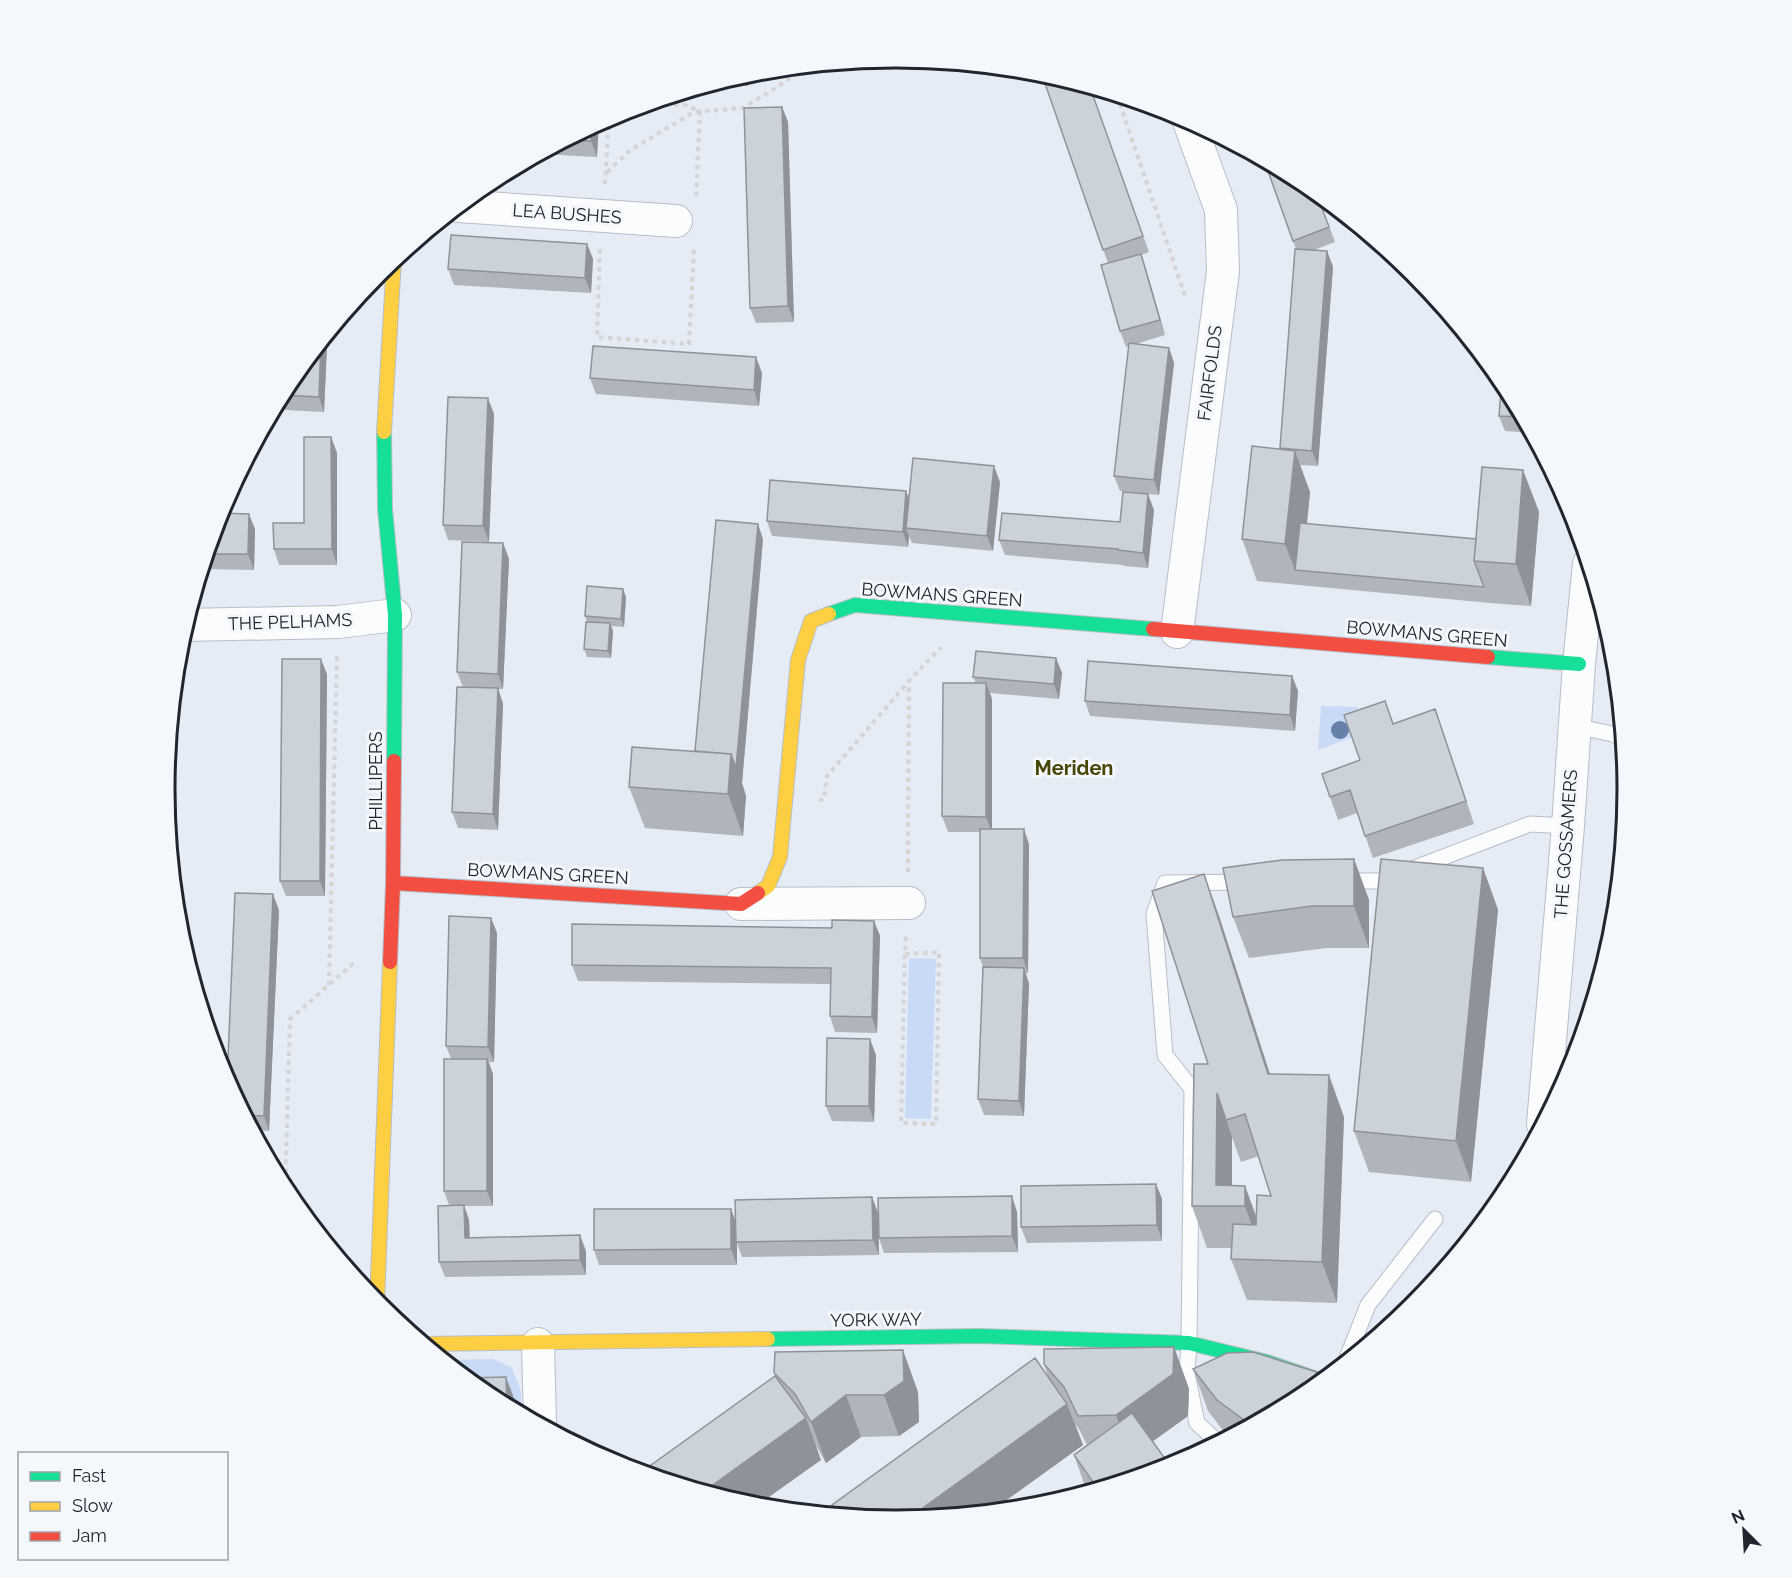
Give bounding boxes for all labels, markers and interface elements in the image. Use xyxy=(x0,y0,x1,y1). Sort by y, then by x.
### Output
street label: LEA BUSHES xyxy=(512,199,622,228)
street label: FAIRFOLDS xyxy=(1193,324,1226,422)
street label: BOWMANS GREEN xyxy=(861,578,1023,611)
street label: THE PELHAMS xyxy=(227,609,353,634)
street label: BOWMANS GREEN xyxy=(1346,616,1508,651)
street label: PHILLIPERS xyxy=(365,731,386,831)
district label: Meriden xyxy=(1035,756,1113,780)
street label: THE GOSSAMERS xyxy=(1550,769,1581,919)
street label: BOWMANS GREEN xyxy=(467,859,629,888)
street label: YORK WAY xyxy=(830,1308,922,1331)
legend xyxy=(18,1452,228,1560)
text: Fast xyxy=(72,1465,106,1486)
text: Slow xyxy=(72,1495,113,1516)
north arrow xyxy=(1714,1500,1774,1560)
text: N xyxy=(1729,1506,1748,1528)
text: Jam xyxy=(72,1525,107,1546)

